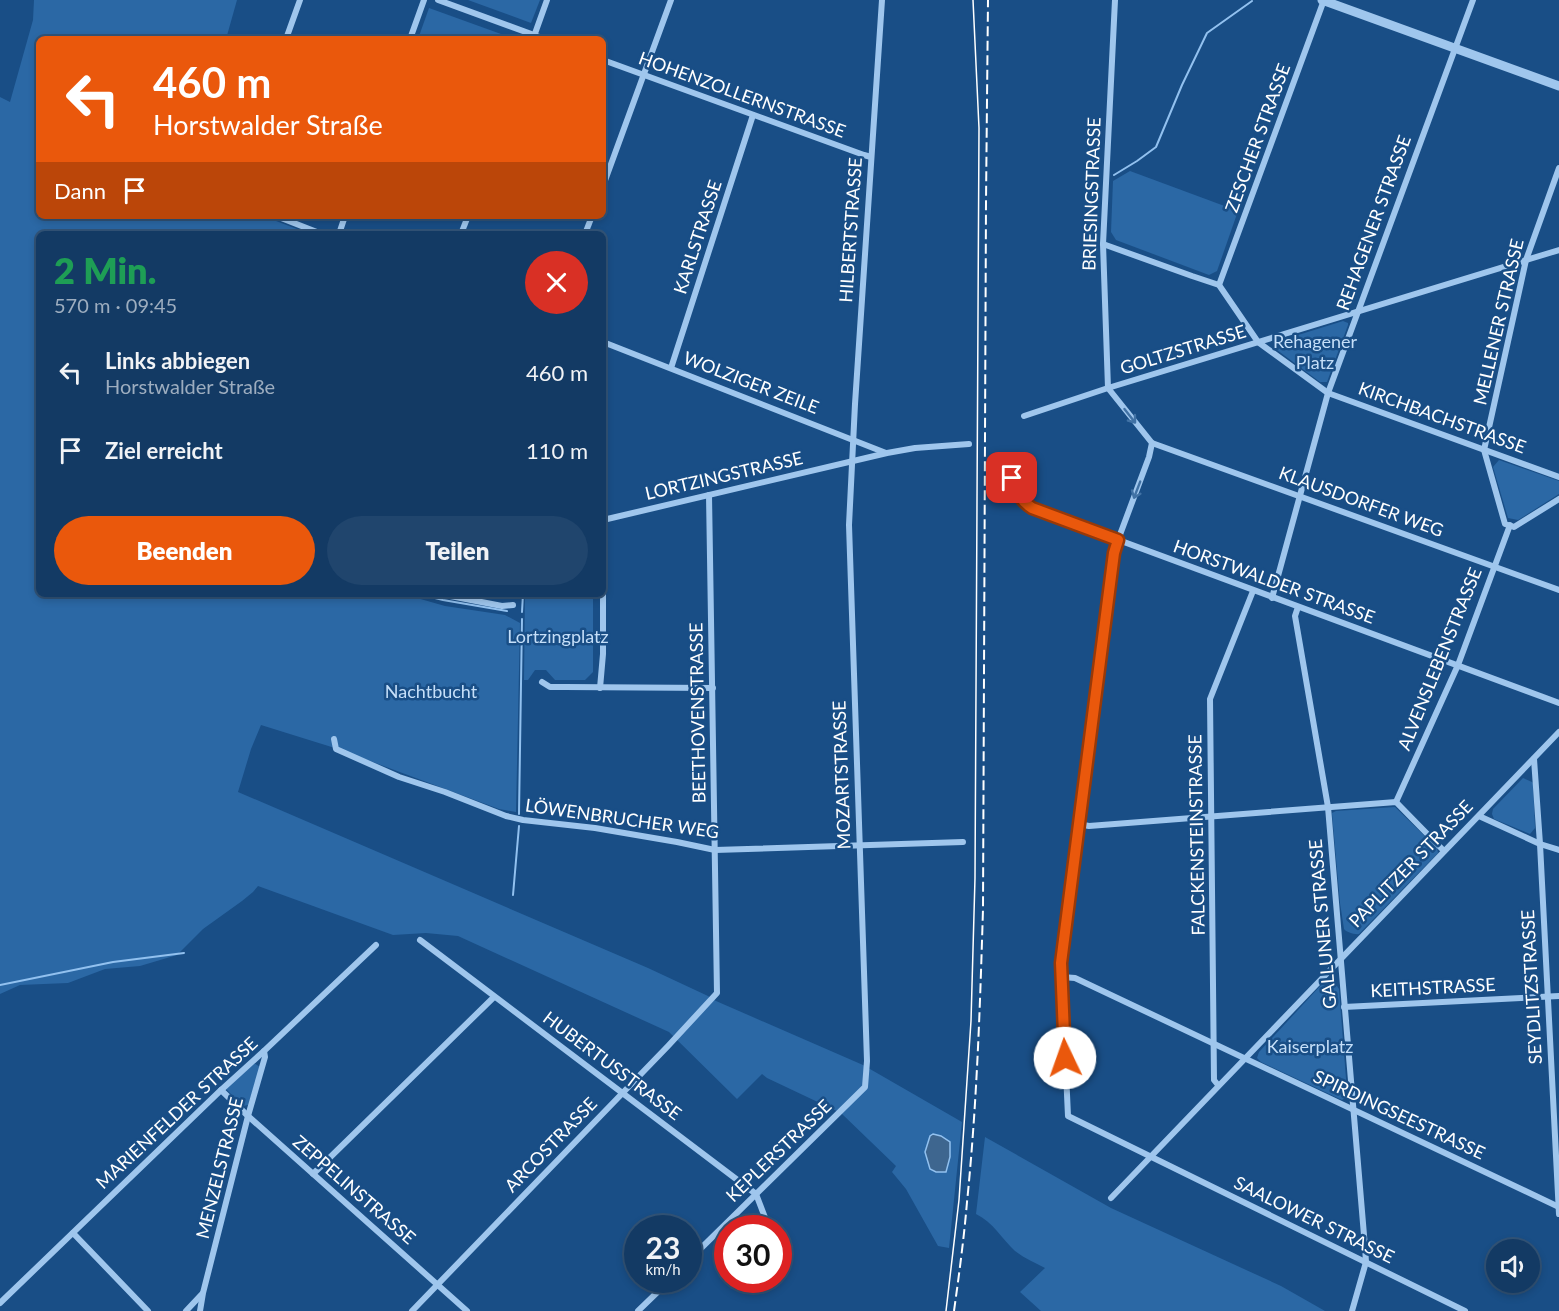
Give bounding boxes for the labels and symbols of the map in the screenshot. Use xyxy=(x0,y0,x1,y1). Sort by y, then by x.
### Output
street label: HOHENZOLLERNSTRASSE xyxy=(636,46,849,142)
street label: ZESCHER STRASSE xyxy=(1220,60,1294,215)
street label: BRIESINGSTRASSE xyxy=(1077,117,1105,271)
street label: REHAGENER STRASSE xyxy=(1331,132,1415,313)
street label: HILBERTSTRASSE xyxy=(834,157,866,303)
street label: KARLSTRASSE xyxy=(668,177,726,296)
street label: MELLENER STRASSE xyxy=(1468,237,1528,407)
street label: GOLTZSTRASSE xyxy=(1117,319,1248,379)
park label: Rehagener Platz xyxy=(1273,330,1357,373)
street label: WOLZIGER ZEILE xyxy=(681,346,822,418)
street label: KIRCHBACHSTRASSE xyxy=(1356,376,1529,458)
one-way arrow xyxy=(1124,408,1137,424)
street label: LORTZINGSTRASSE xyxy=(643,446,805,504)
pin xyxy=(986,452,1037,503)
street label: KLAUSDORFER WEG xyxy=(1276,461,1447,541)
one-way arrow xyxy=(1131,480,1142,499)
street label: HORSTWALDER STRASSE xyxy=(1171,534,1378,628)
street label: ALVENSLEBENSTRASSE xyxy=(1392,564,1486,753)
street label: BEETHOVENSTRASSE xyxy=(684,622,710,804)
park label: Lortzingplatz xyxy=(507,625,609,647)
park label: Nachtbucht xyxy=(385,680,478,702)
street label: MOZARTSTRASSE xyxy=(827,700,855,850)
street label: FALCKENSTEINSTRASSE xyxy=(1183,734,1209,936)
street label: LÖWENBRUCHER WEG xyxy=(524,794,720,843)
street label: PAPLITZER STRASSE xyxy=(1344,795,1477,932)
street label: GALLUNER STRASSE xyxy=(1304,838,1340,1010)
street label: SEYDLITZSTRASSE xyxy=(1516,909,1546,1065)
street label: KEITHSTRASSE xyxy=(1370,973,1496,1001)
street label: HUBERTUSSTRASSE xyxy=(539,1006,686,1124)
position arrow xyxy=(1033,1026,1097,1090)
street label: MARIENFELDER STRASSE xyxy=(91,1032,262,1193)
park label: Kaiserplatz xyxy=(1267,1035,1353,1057)
street label: SPIRDINGSEESTRASSE xyxy=(1310,1065,1489,1164)
street label: ARCOSTRASSE xyxy=(500,1092,601,1196)
street label: KEPLERSTRASSE xyxy=(721,1094,836,1206)
street label: MENZELSTRASSE xyxy=(191,1095,247,1241)
street label: ZEPPELINSTRASSE xyxy=(289,1130,420,1248)
street label: SAALOWER STRASSE xyxy=(1231,1171,1398,1267)
speed limit sign: 30 xyxy=(714,1215,792,1293)

